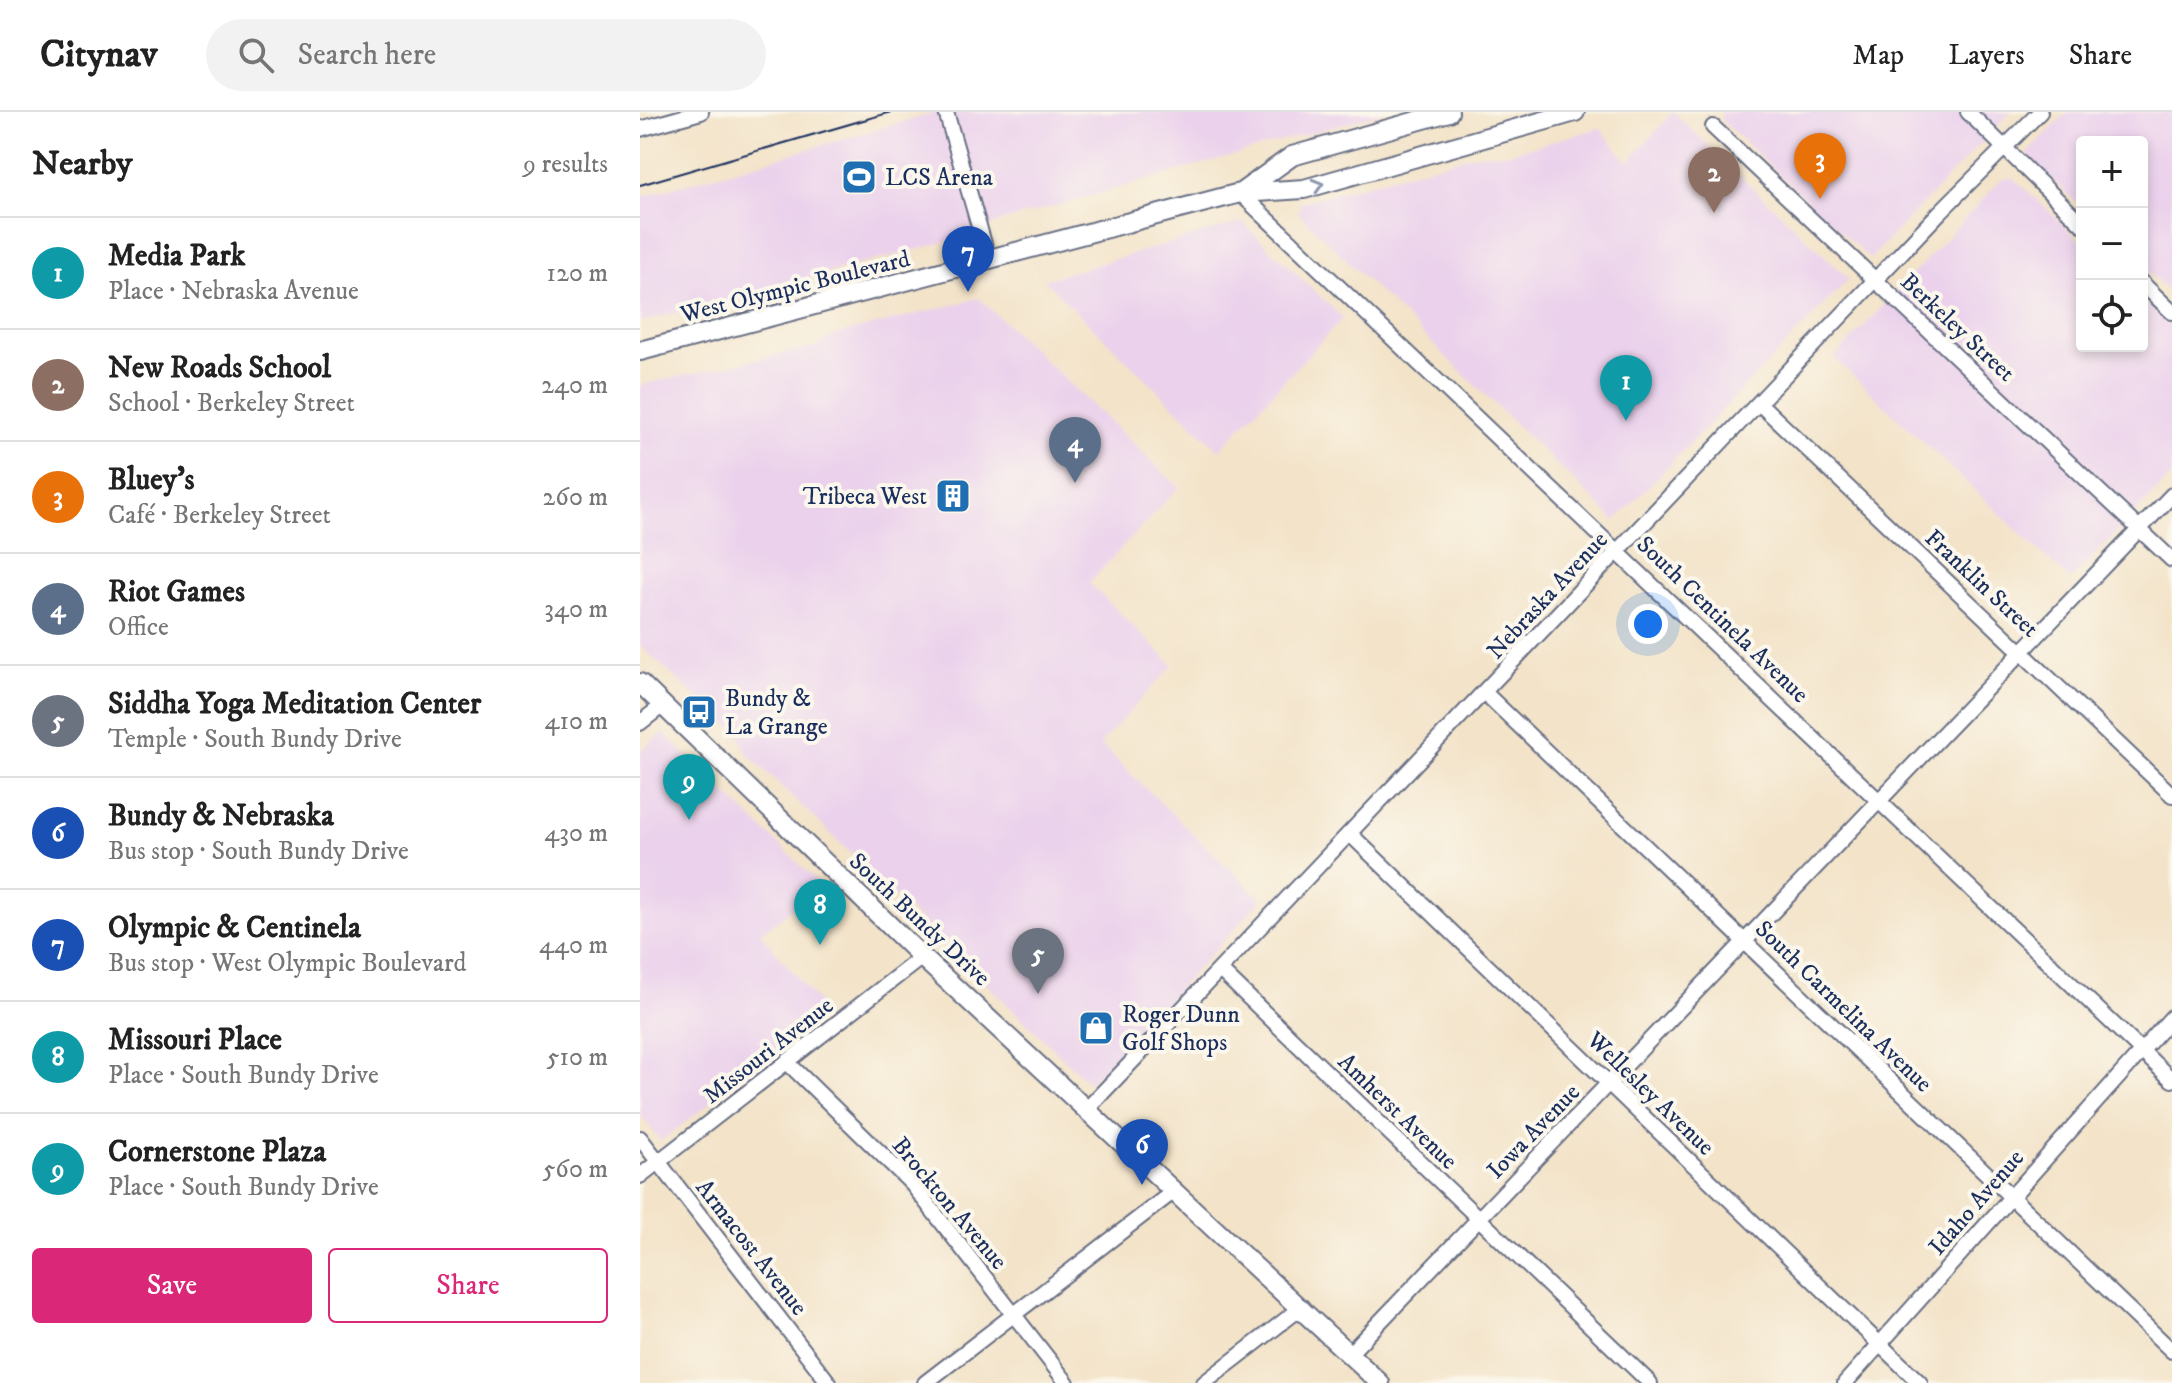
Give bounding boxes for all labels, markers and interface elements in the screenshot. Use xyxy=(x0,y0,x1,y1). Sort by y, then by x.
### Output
search box xyxy=(206,19,766,91)
text: Citynav xyxy=(40,31,158,79)
icon: search xyxy=(234,33,278,77)
text: Search here xyxy=(298,37,436,74)
text: Map xyxy=(1853,38,1904,73)
text: Layers xyxy=(1948,38,2025,73)
text: Share xyxy=(2069,38,2132,73)
pin: 3 xyxy=(1794,133,1846,199)
map controls xyxy=(2076,136,2148,352)
button: + xyxy=(2076,136,2148,208)
text: Nearby xyxy=(32,143,133,185)
pin: 2 xyxy=(1688,147,1740,213)
text: 9 results xyxy=(523,148,608,181)
sports icon: LCS Arena xyxy=(840,158,878,196)
place label: LCS Arena xyxy=(885,163,994,193)
one-way arrow xyxy=(1310,178,1324,194)
button: − xyxy=(2076,208,2148,280)
pin: 7 xyxy=(942,226,994,292)
text: Media Park xyxy=(108,238,245,275)
street label: West Olympic Boulevard xyxy=(676,244,913,330)
text: 1 xyxy=(53,257,63,290)
text: 120 m xyxy=(547,257,608,290)
street label: Berkeley Street xyxy=(1894,267,2021,389)
text: Place · Nebraska Avenue xyxy=(108,275,359,308)
button: locate xyxy=(2076,280,2148,352)
text: New Roads School xyxy=(108,350,331,387)
pin: 1 xyxy=(1600,355,1652,421)
text: 2 xyxy=(52,369,64,402)
text: 240 m xyxy=(541,369,608,402)
text: School · Berkeley Street xyxy=(108,387,355,420)
pin: 4 xyxy=(1049,417,1101,483)
text: Bluey's xyxy=(108,462,195,499)
building icon: Tribeca West xyxy=(934,477,972,515)
text: 3 xyxy=(53,481,63,514)
text: 260 m xyxy=(543,481,608,514)
place label: Tribeca West xyxy=(803,482,927,512)
text: Café · Berkeley Street xyxy=(108,499,331,532)
street label: Franklin Street xyxy=(1918,523,2045,644)
street label: Nebraska Avenue xyxy=(1481,525,1615,666)
street label: South Centinela Avenue xyxy=(1630,530,1815,710)
text: Riot Games xyxy=(108,574,245,611)
text: 4 xyxy=(51,593,65,626)
text: 340 m xyxy=(544,593,608,626)
your location xyxy=(1628,604,1668,644)
text: Office xyxy=(108,611,169,644)
place label: Bundy & La Grange xyxy=(725,684,828,742)
text: Siddha Yoga Meditation Center xyxy=(108,686,481,723)
bus stop icon: Bundy & La Grange xyxy=(680,693,718,731)
text: 5 xyxy=(52,705,64,738)
text: 410 m xyxy=(544,705,608,738)
text: Temple · South Bundy Drive xyxy=(108,723,402,756)
pin: 9 xyxy=(663,754,715,820)
text: Bundy & Nebraska xyxy=(108,798,334,835)
text: 6 xyxy=(51,817,65,850)
text: 430 m xyxy=(544,817,608,850)
text: Bus stop · South Bundy Drive xyxy=(108,835,409,868)
street label: South Bundy Drive xyxy=(842,847,996,993)
pin: 8 xyxy=(794,879,846,945)
text: Olympic & Centinela xyxy=(108,910,361,947)
street label: South Carmelina Avenue xyxy=(1748,914,1938,1099)
pin: 5 xyxy=(1012,928,1064,994)
text: 7 xyxy=(51,929,65,962)
text: 440 m xyxy=(539,929,608,962)
text: Bus stop · West Olympic Boulevard xyxy=(108,947,467,980)
street label: Missouri Avenue xyxy=(698,991,840,1111)
place label: Roger Dunn Golf Shops xyxy=(1122,1000,1240,1058)
shop icon: Roger Dunn Golf Shops xyxy=(1077,1009,1115,1047)
text: Missouri Place xyxy=(108,1022,282,1059)
street label: Wellesley Avenue xyxy=(1580,1025,1720,1162)
text: 8 xyxy=(51,1041,65,1074)
text: 510 m xyxy=(547,1041,608,1074)
street label: Amherst Avenue xyxy=(1331,1047,1463,1176)
text: Place · South Bundy Drive xyxy=(108,1059,379,1092)
street label: Iowa Avenue xyxy=(1481,1078,1587,1186)
pin: 6 xyxy=(1116,1119,1168,1185)
street label: Brockton Avenue xyxy=(885,1131,1013,1276)
text: Cornerstone Plaza xyxy=(108,1134,326,1171)
street label: Idaho Avenue xyxy=(1923,1144,2031,1262)
text: 9 xyxy=(52,1153,64,1186)
text: 560 m xyxy=(542,1153,608,1186)
text: Place · South Bundy Drive xyxy=(108,1171,379,1204)
street label: Armacost Avenue xyxy=(689,1174,814,1322)
button: Save xyxy=(32,1248,312,1323)
button: Share xyxy=(328,1248,608,1323)

